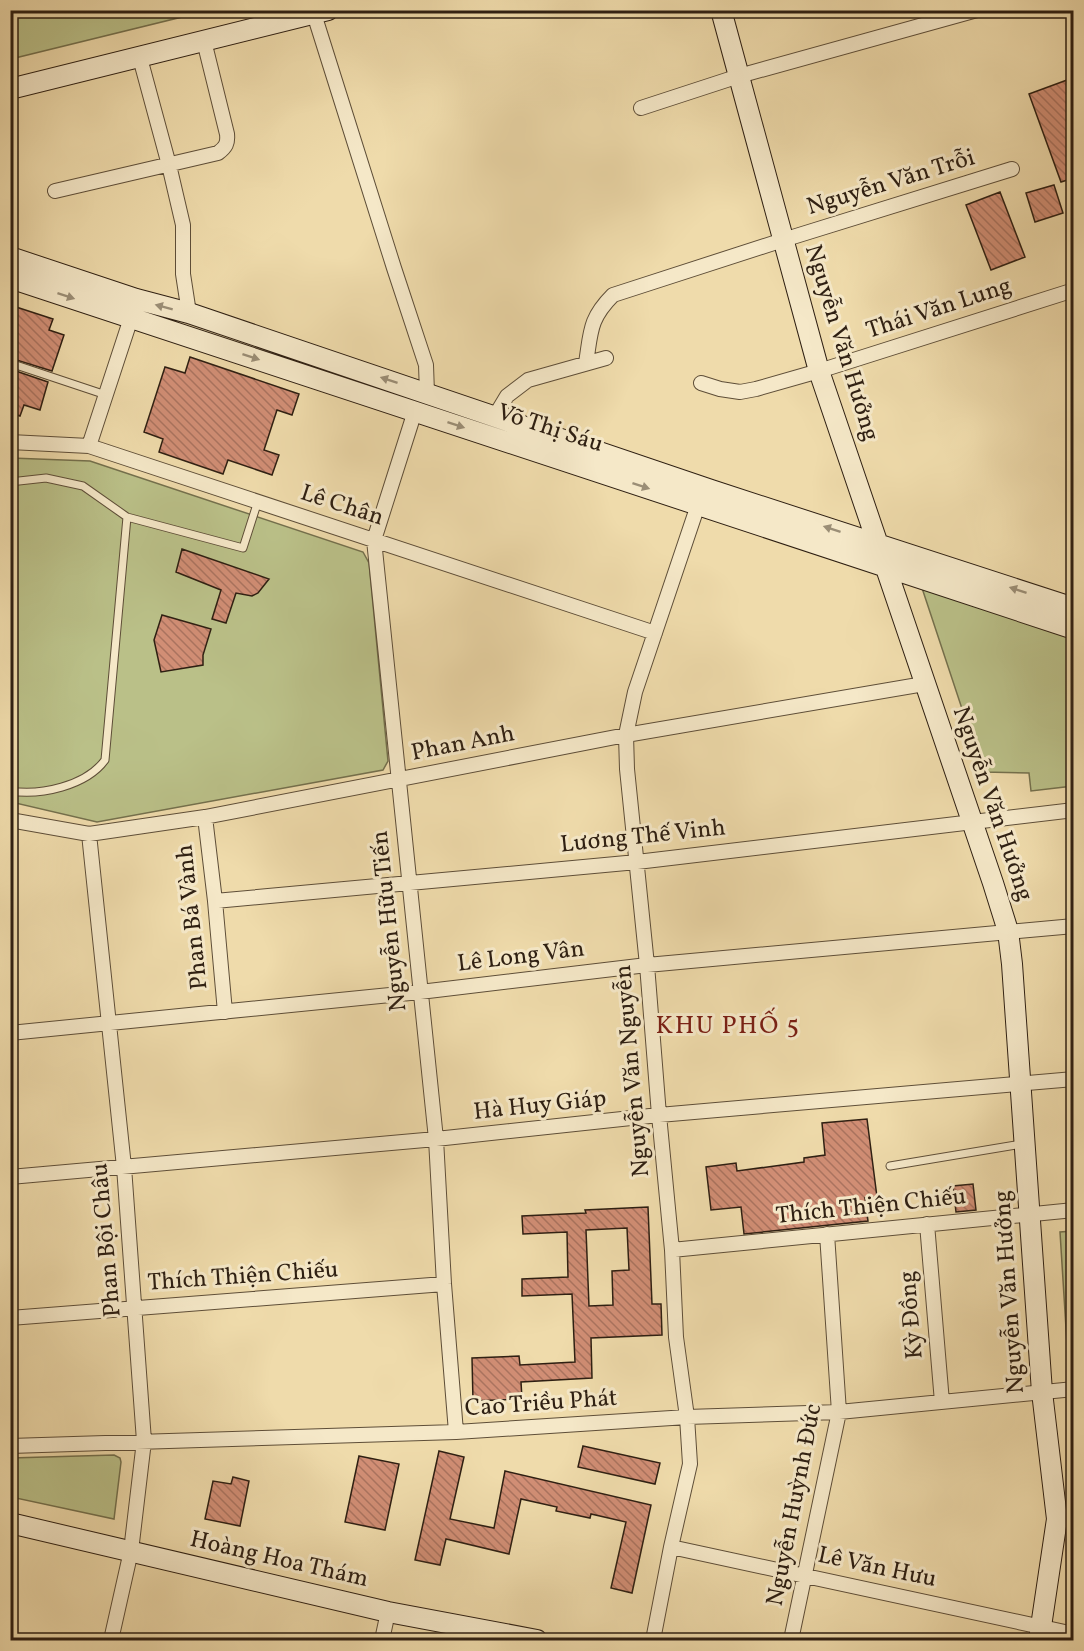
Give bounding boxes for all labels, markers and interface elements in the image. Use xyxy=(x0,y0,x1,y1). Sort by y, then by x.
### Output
street label: Nguyễn Văn Trỗi xyxy=(803,141,979,225)
street label: Nguyễn Văn Hưởng xyxy=(795,241,887,445)
street label: Thái Văn Lung xyxy=(862,269,1016,349)
one-way arrow xyxy=(57,292,75,301)
one-way arrow xyxy=(154,301,173,311)
one-way arrow xyxy=(242,353,260,363)
one-way arrow xyxy=(380,375,398,384)
street label: Võ Thị Sáu xyxy=(493,396,607,462)
one-way arrow xyxy=(447,421,465,430)
street label: Lê Chân xyxy=(296,477,388,535)
one-way arrow xyxy=(632,482,650,492)
one-way arrow xyxy=(823,524,841,534)
one-way arrow xyxy=(1009,584,1027,594)
street label: Nguyễn Văn Hưởng xyxy=(943,702,1041,906)
street label: Phan Anh xyxy=(408,717,518,771)
street label: Lương Thế Vinh xyxy=(559,811,727,863)
street label: Nguyễn Hữu Tiến xyxy=(364,829,416,1013)
street label: Phan Bá Vành xyxy=(168,843,218,991)
street label: Lê Long Vân xyxy=(455,932,587,982)
street label: Nguyễn Văn Nguyễn xyxy=(607,963,659,1179)
district label: KHU PHỐ 5 xyxy=(656,1007,800,1044)
street label: Hà Huy Giáp xyxy=(472,1082,608,1130)
street label: Phan Bội Châu xyxy=(83,1162,131,1318)
street label: Thích Thiện Chiếu xyxy=(774,1180,968,1234)
street label: Nguyễn Văn Hưởng xyxy=(986,1189,1034,1395)
street label: Thích Thiện Chiếu xyxy=(146,1253,340,1301)
street label: Kỳ Đồng xyxy=(891,1269,933,1361)
street label: Cao Triều Phát xyxy=(464,1382,618,1426)
street label: Nguyễn Huỳnh Đức xyxy=(759,1401,831,1609)
street label: Hoàng Hoa Thám xyxy=(186,1523,372,1597)
street label: Lê Văn Hưu xyxy=(814,1539,940,1597)

